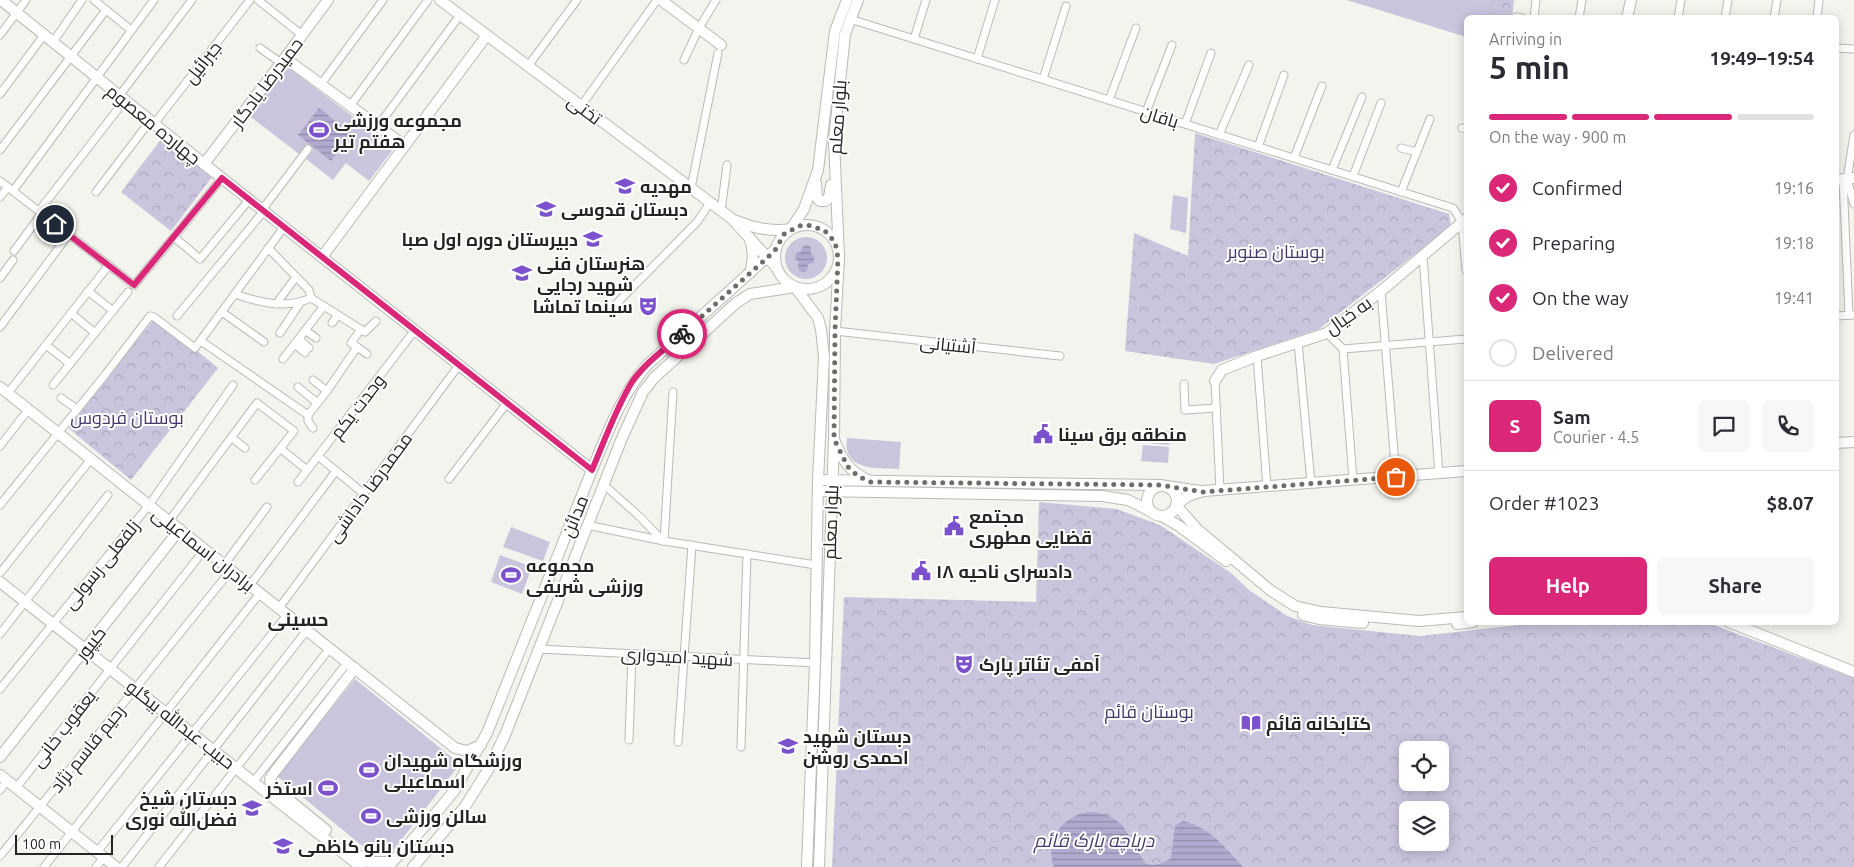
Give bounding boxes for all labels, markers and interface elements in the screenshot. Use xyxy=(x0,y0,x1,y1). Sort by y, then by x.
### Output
text: Arriving in xyxy=(1489,30,1562,48)
street label: حمیدرضا یادگار xyxy=(225,33,308,133)
street label: جبرائیل xyxy=(179,37,226,88)
text: 19:49–19:54 xyxy=(1709,47,1814,69)
text: 5 min xyxy=(1489,49,1570,85)
street label: بلوار معلم xyxy=(824,79,853,155)
street label: چهارده معصوم xyxy=(101,80,205,170)
street label: تختی xyxy=(563,90,606,130)
street label: بافان xyxy=(1138,101,1181,133)
place label: مجموعه ورزشی هفتم تیر xyxy=(333,110,462,154)
sports icon: مجموعه ورزشی هفتم تیر xyxy=(308,119,330,141)
text: On the way · 900 m xyxy=(1489,128,1626,146)
icon: check xyxy=(1489,174,1517,202)
school or university icon: مهدیه xyxy=(614,175,636,197)
place label: مهدیه xyxy=(640,176,692,198)
text: Confirmed xyxy=(1532,177,1623,199)
text: 19:16 xyxy=(1774,179,1814,197)
school or university icon: دبستان قدوسی xyxy=(535,198,557,220)
place label: دبستان قدوسی xyxy=(561,199,688,221)
pin xyxy=(34,203,76,245)
icon: home xyxy=(41,210,69,238)
school or university icon: دبیرستان دوره اول صبا xyxy=(582,228,604,250)
place label: دبیرستان دوره اول صبا xyxy=(401,229,578,251)
icon: check xyxy=(1489,229,1517,257)
text: Preparing xyxy=(1532,232,1616,254)
text: 19:18 xyxy=(1774,234,1814,252)
park label: بوستان صنوبر xyxy=(1226,241,1325,263)
place label: هنرستان فنی شهید رجایی xyxy=(537,253,645,296)
school or university icon: هنرستان فنی شهید رجایی xyxy=(511,262,533,284)
icon: check xyxy=(1489,284,1517,312)
text: On the way xyxy=(1532,287,1629,309)
text: 19:41 xyxy=(1774,289,1814,307)
street label: به خیال xyxy=(1321,292,1376,340)
theatre icon: سینما تماشا xyxy=(637,295,659,317)
place label: سینما تماشا xyxy=(532,296,633,317)
courier xyxy=(657,309,707,359)
icon: bike xyxy=(668,320,696,348)
street label: آشتیانی xyxy=(919,331,977,359)
text: Delivered xyxy=(1532,342,1614,364)
street label: وحدت یکم xyxy=(326,370,391,444)
button: chat xyxy=(1698,400,1750,452)
button: phone xyxy=(1762,400,1814,452)
text: Sam xyxy=(1553,406,1591,428)
park label: بوستان فردوس xyxy=(70,407,184,429)
text: S xyxy=(1510,415,1520,437)
public building icon: منطقه برق سینا xyxy=(1032,423,1054,445)
place label: منطقه برق سینا xyxy=(1058,424,1187,446)
street label: محمدرضا داداشی xyxy=(322,428,417,547)
text: Courier · 4.5 xyxy=(1553,428,1639,446)
pin xyxy=(1375,456,1417,498)
icon: bag xyxy=(1382,463,1410,491)
street label: بلوار معلم xyxy=(819,484,844,560)
street label: مدائن xyxy=(557,492,593,541)
text: Order #1023 xyxy=(1489,492,1599,514)
text: $8.07 xyxy=(1766,492,1814,514)
street label: برادران اسماعیلی xyxy=(148,503,259,597)
place label: مجتمع قضایی مطهری xyxy=(969,506,1092,549)
street label: زلفعلی رسولی xyxy=(59,515,145,614)
public building icon: مجتمع قضایی مطهری xyxy=(943,515,965,537)
place label: مجموعه ورزشی شریفی xyxy=(526,555,644,598)
button: Help xyxy=(1489,557,1647,615)
button: Share xyxy=(1657,557,1814,615)
public building icon: دادسرای ناحیه ۱۸ xyxy=(910,560,932,582)
place label: دادسرای ناحیه ۱۸ xyxy=(936,561,1072,583)
sports icon: مجموعه ورزشی شریفی xyxy=(500,564,522,586)
district label: حسینی xyxy=(267,608,329,631)
street label: کیپور xyxy=(70,622,111,666)
street label: شهيد امیدواری xyxy=(620,643,734,671)
theatre icon: آمفی تئاتر پارک xyxy=(953,653,975,675)
place label: آمفی تئاتر پارک xyxy=(979,654,1100,677)
street label: حبیب عبدالله بیگلو xyxy=(122,675,240,774)
street label: یعقوب خانی xyxy=(27,685,101,772)
street label: رحیم قاسم نژاد xyxy=(46,700,131,798)
park label: بوستان قائم xyxy=(1104,701,1194,724)
library icon: کتابخانه قائم xyxy=(1240,712,1262,734)
place label: کتابخانه قائم xyxy=(1266,713,1371,736)
place label: دبستان شهید احمدی روشن xyxy=(803,726,911,769)
school or university icon: دبستان شهید احمدی روشن xyxy=(777,735,799,757)
map controls xyxy=(1399,741,1449,851)
button: locate xyxy=(1399,741,1449,791)
place label: ورزشگاه شهیدان اسماعیلی xyxy=(384,750,522,793)
sports icon: ورزشگاه شهیدان اسماعیلی xyxy=(358,759,380,781)
sports icon: استخر xyxy=(317,777,339,799)
place label: استخر xyxy=(265,778,313,800)
place label: دبستان شیخ فضل‌الله نوری xyxy=(125,788,237,831)
school or university icon: دبستان شیخ فضل‌الله نوری xyxy=(241,797,263,819)
button: layers xyxy=(1399,801,1449,851)
sports icon: سالن ورزشی xyxy=(360,805,382,827)
place label: سالن ورزشی xyxy=(386,806,487,828)
water label: دریاچه پارک قائم xyxy=(1033,829,1155,854)
scale bar xyxy=(15,832,112,855)
school or university icon: دبستان بانو کاظمی xyxy=(272,835,294,857)
text: 100 m xyxy=(22,836,61,852)
place label: دبستان بانو کاظمی xyxy=(298,836,454,858)

